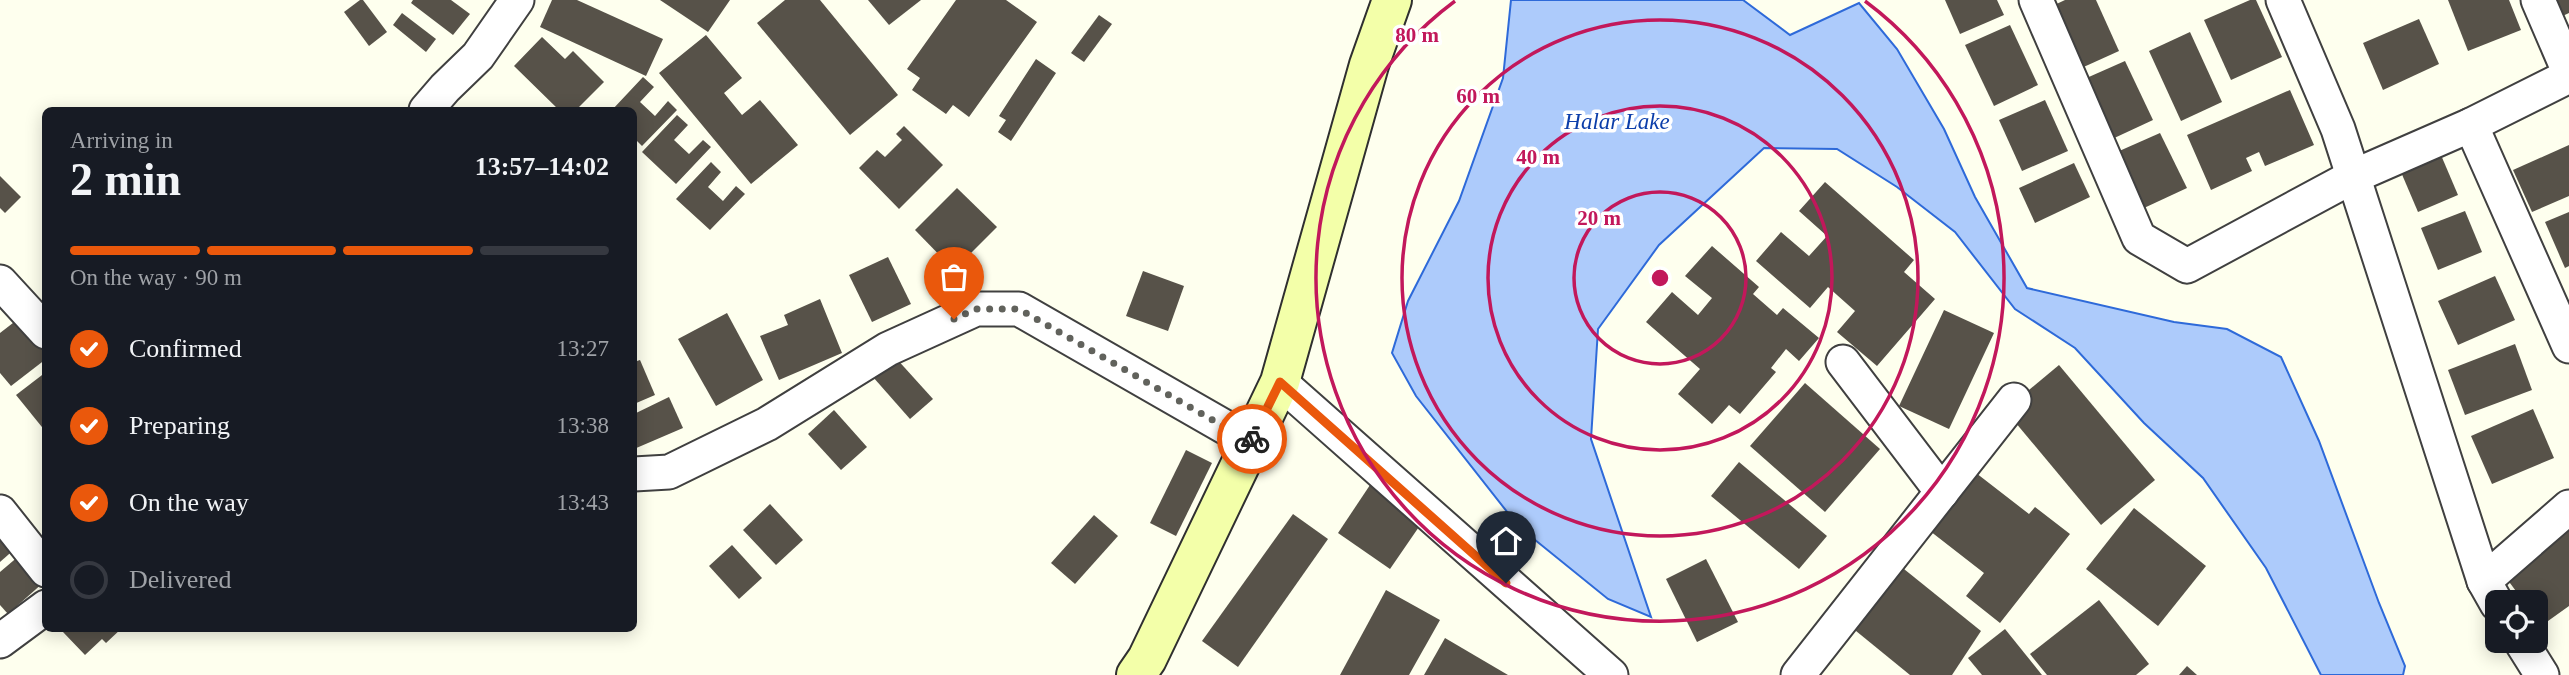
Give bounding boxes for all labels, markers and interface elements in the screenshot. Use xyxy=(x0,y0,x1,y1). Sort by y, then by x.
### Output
text: 80 m xyxy=(1395,23,1439,47)
text: 60 m xyxy=(1456,84,1500,108)
water label: Halar Lake xyxy=(1563,109,1670,134)
text: Arriving in xyxy=(70,128,173,153)
text: 40 m xyxy=(1516,145,1560,169)
text: 13:57–14:02 xyxy=(475,152,609,181)
text: 2 min xyxy=(70,154,181,205)
text: 20 m xyxy=(1577,206,1621,230)
pin xyxy=(924,247,984,319)
icon: bag xyxy=(935,258,973,296)
text: On the way · 90 m xyxy=(70,265,242,290)
centre of rings xyxy=(1648,266,1672,290)
icon: check xyxy=(70,330,108,368)
text: Confirmed xyxy=(129,334,242,363)
text: 13:27 xyxy=(557,336,609,361)
courier xyxy=(1217,404,1287,474)
icon: check xyxy=(70,407,108,445)
text: Preparing xyxy=(129,411,230,440)
text: 13:38 xyxy=(557,413,609,438)
icon: bike xyxy=(1233,420,1271,458)
icon: check xyxy=(70,484,108,522)
text: On the way xyxy=(129,488,249,517)
text: 13:43 xyxy=(557,490,609,515)
pin xyxy=(1476,511,1536,583)
icon: home xyxy=(1487,522,1525,560)
text: Delivered xyxy=(129,565,232,594)
map controls xyxy=(2485,590,2548,653)
button: locate xyxy=(2485,590,2548,653)

